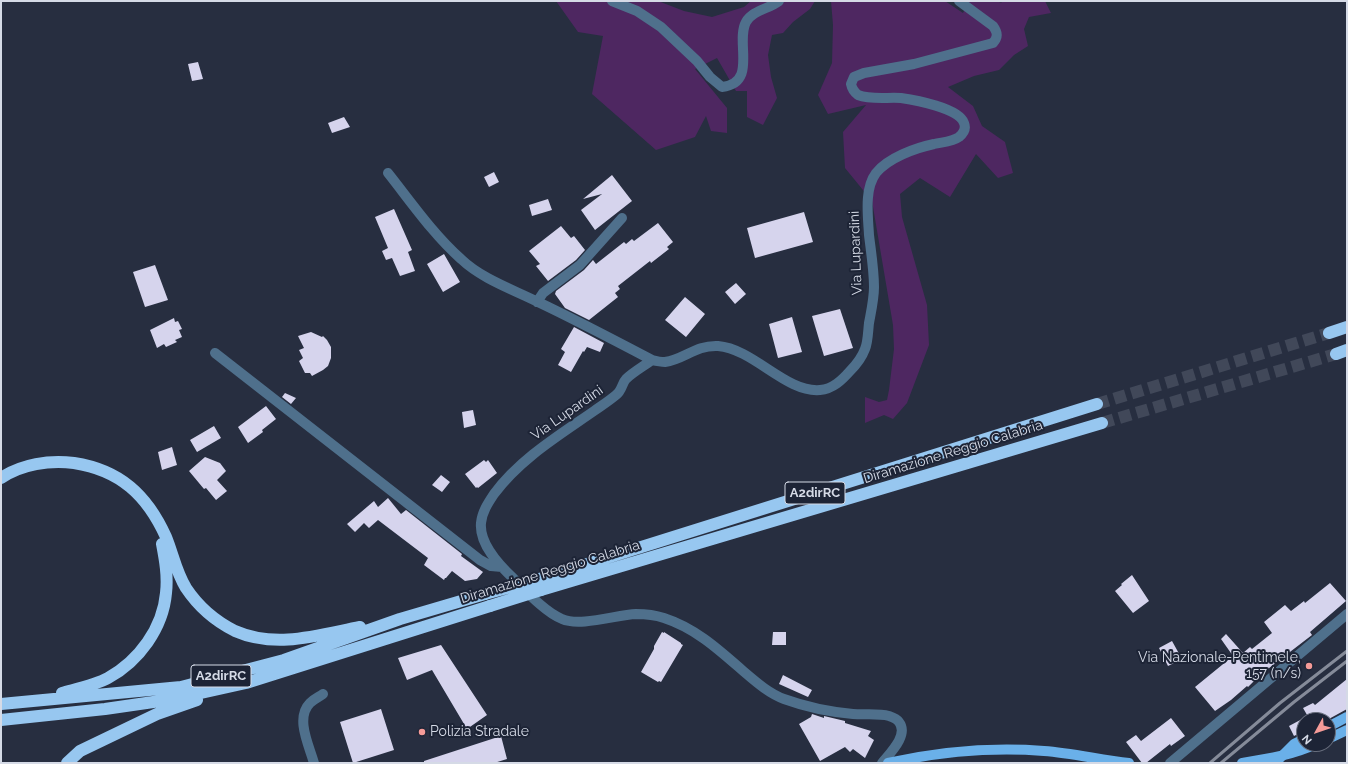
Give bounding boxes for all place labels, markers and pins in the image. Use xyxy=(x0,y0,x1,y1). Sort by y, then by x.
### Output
place label: Via Nazionale-Pentimele, 157 (n/s) xyxy=(1138,650,1301,682)
marker: Via Nazionale-Pentimele, 157 (n/s) xyxy=(1304,661,1314,671)
place label: Polizia Stradale xyxy=(430,724,529,740)
marker: Polizia Stradale xyxy=(417,727,427,737)

